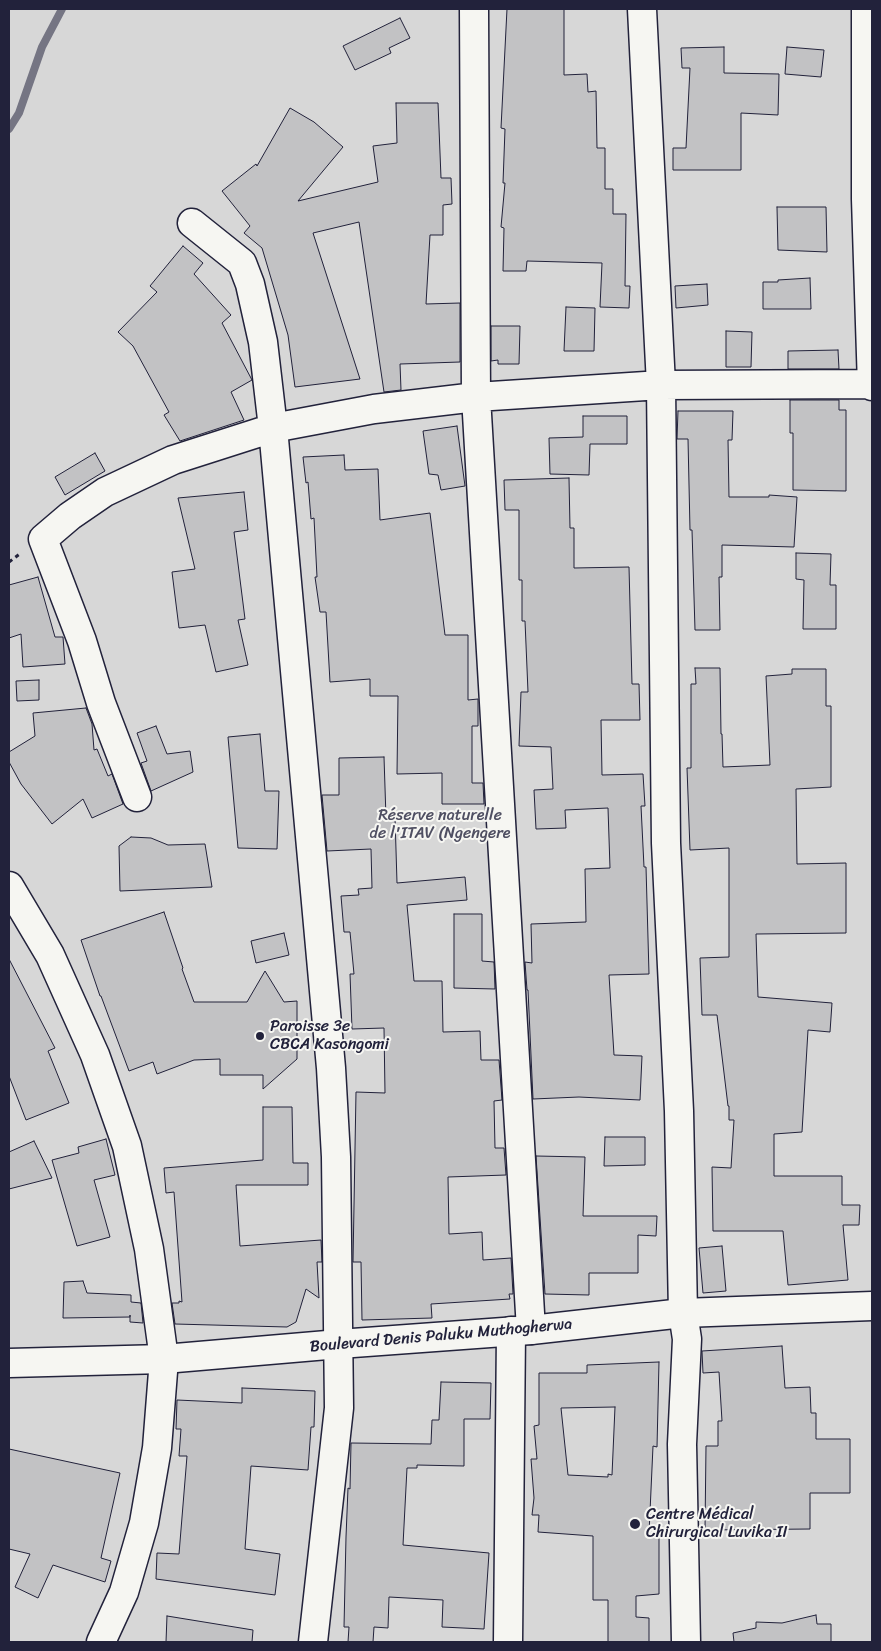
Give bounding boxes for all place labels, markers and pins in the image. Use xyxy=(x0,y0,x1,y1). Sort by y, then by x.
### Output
place label: Paroisse 3e CBCA Kasongomi xyxy=(270,1017,389,1055)
marker: Paroisse 3e CBCA Kasongomi xyxy=(254,1030,266,1042)
place label: Centre Médical Chirurgical Luvika II xyxy=(646,1505,787,1543)
marker: Centre Médical Chirurgical Luvika II xyxy=(628,1517,642,1531)

